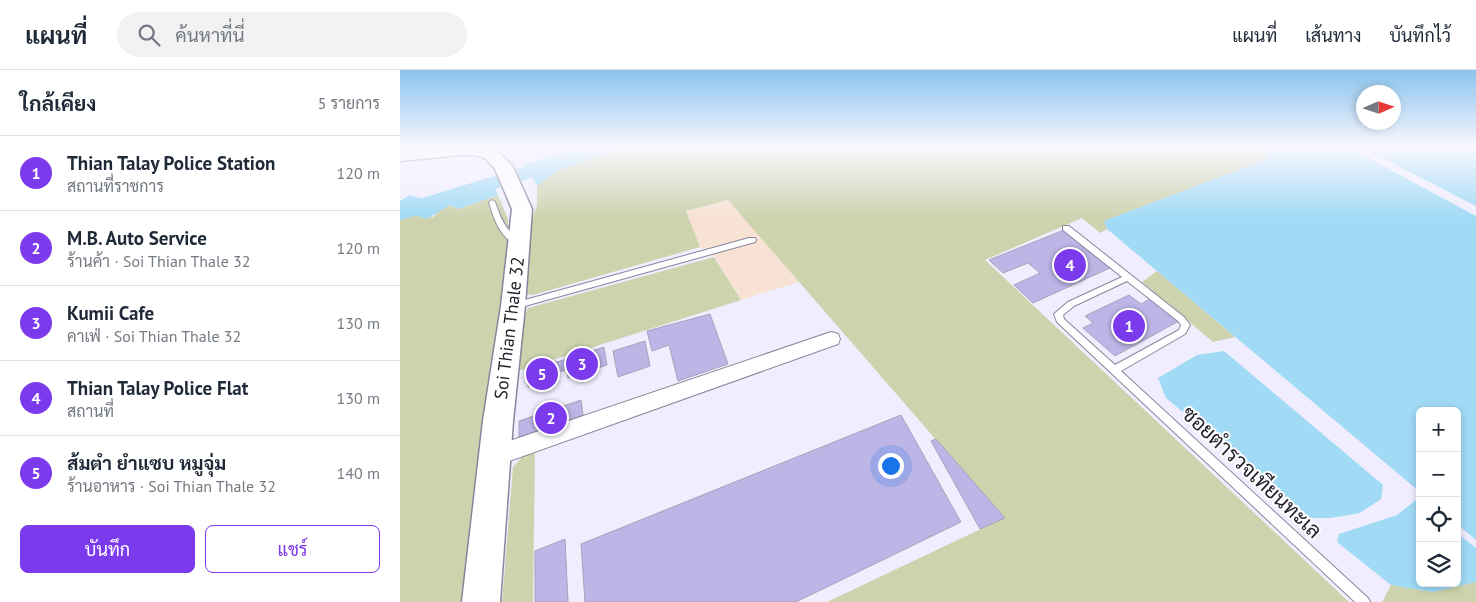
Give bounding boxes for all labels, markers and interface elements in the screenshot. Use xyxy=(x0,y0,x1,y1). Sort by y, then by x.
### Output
search box xyxy=(117,12,467,57)
text: แผนที่ xyxy=(25,20,87,51)
icon: search xyxy=(135,21,163,49)
text: ค้นหาที่นี่ xyxy=(175,23,245,47)
text: แผนที่ xyxy=(1232,24,1277,47)
text: เส้นทาง xyxy=(1305,24,1361,47)
text: บันทึกไว้ xyxy=(1389,24,1451,47)
north arrow xyxy=(1356,85,1401,130)
text: ใกล้เคียง xyxy=(20,90,96,117)
text: 5 รายการ xyxy=(318,93,380,113)
text: Thian Talay Police Station xyxy=(67,151,275,175)
text: 1 xyxy=(31,163,41,183)
text: 120 m xyxy=(337,163,380,183)
text: สถานที่ราชการ xyxy=(67,176,164,196)
text: M.B. Auto Service xyxy=(67,226,207,250)
text: 2 xyxy=(31,238,41,258)
text: 120 m xyxy=(337,238,380,258)
pin: 4 xyxy=(1054,246,1086,284)
text: ร้านค้า · Soi Thian Thale 32 xyxy=(67,251,251,271)
street label: Soi Thian Thale 32 xyxy=(489,255,529,401)
text: Kumii Cafe xyxy=(67,301,154,325)
pin: 1 xyxy=(1113,307,1145,345)
text: 3 xyxy=(31,313,41,333)
text: 130 m xyxy=(337,313,380,333)
text: คาเฟ่ · Soi Thian Thale 32 xyxy=(67,326,241,346)
pin: 3 xyxy=(566,345,598,383)
pin: 5 xyxy=(526,355,558,393)
text: Thian Talay Police Flat xyxy=(67,376,248,400)
text: 4 xyxy=(31,388,41,408)
text: 130 m xyxy=(337,388,380,408)
pin: 2 xyxy=(535,399,567,437)
street label: ซอยตำรวจเทียนทะเล xyxy=(1176,400,1328,544)
text: สถานที่ xyxy=(67,401,114,421)
map controls xyxy=(1416,407,1461,587)
button: + xyxy=(1416,407,1461,452)
text: ส้มตำ ยำแซบ หมูจุ่ม xyxy=(67,451,226,475)
button: − xyxy=(1416,452,1461,497)
your location xyxy=(878,453,904,479)
text: 5 xyxy=(31,463,41,483)
text: 140 m xyxy=(337,463,380,483)
text: ร้านอาหาร · Soi Thian Thale 32 xyxy=(67,476,276,496)
button: locate xyxy=(1416,497,1461,542)
button: บันทึก xyxy=(20,525,195,573)
button: แชร์ xyxy=(205,525,380,573)
button: layers xyxy=(1416,542,1461,587)

